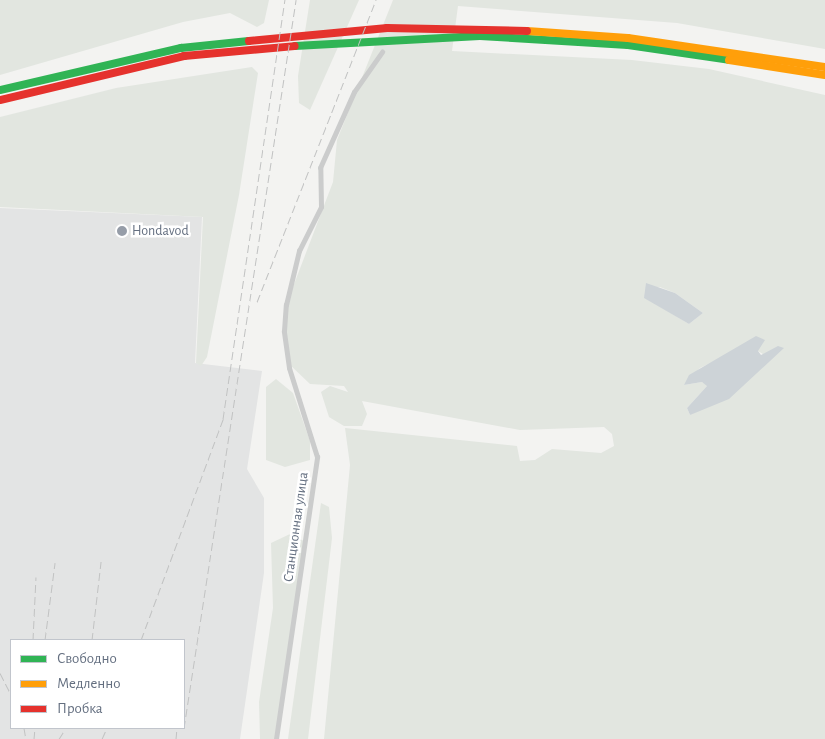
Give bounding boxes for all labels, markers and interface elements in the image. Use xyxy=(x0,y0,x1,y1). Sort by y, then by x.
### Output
place label: Hondavod xyxy=(132,223,189,239)
marker: Hondavod xyxy=(116,225,128,237)
street label: Станционная улица xyxy=(280,471,312,583)
legend xyxy=(10,639,185,729)
text: Свободно xyxy=(57,651,117,666)
text: Медленно xyxy=(57,676,121,691)
text: Пробка xyxy=(57,701,103,716)

